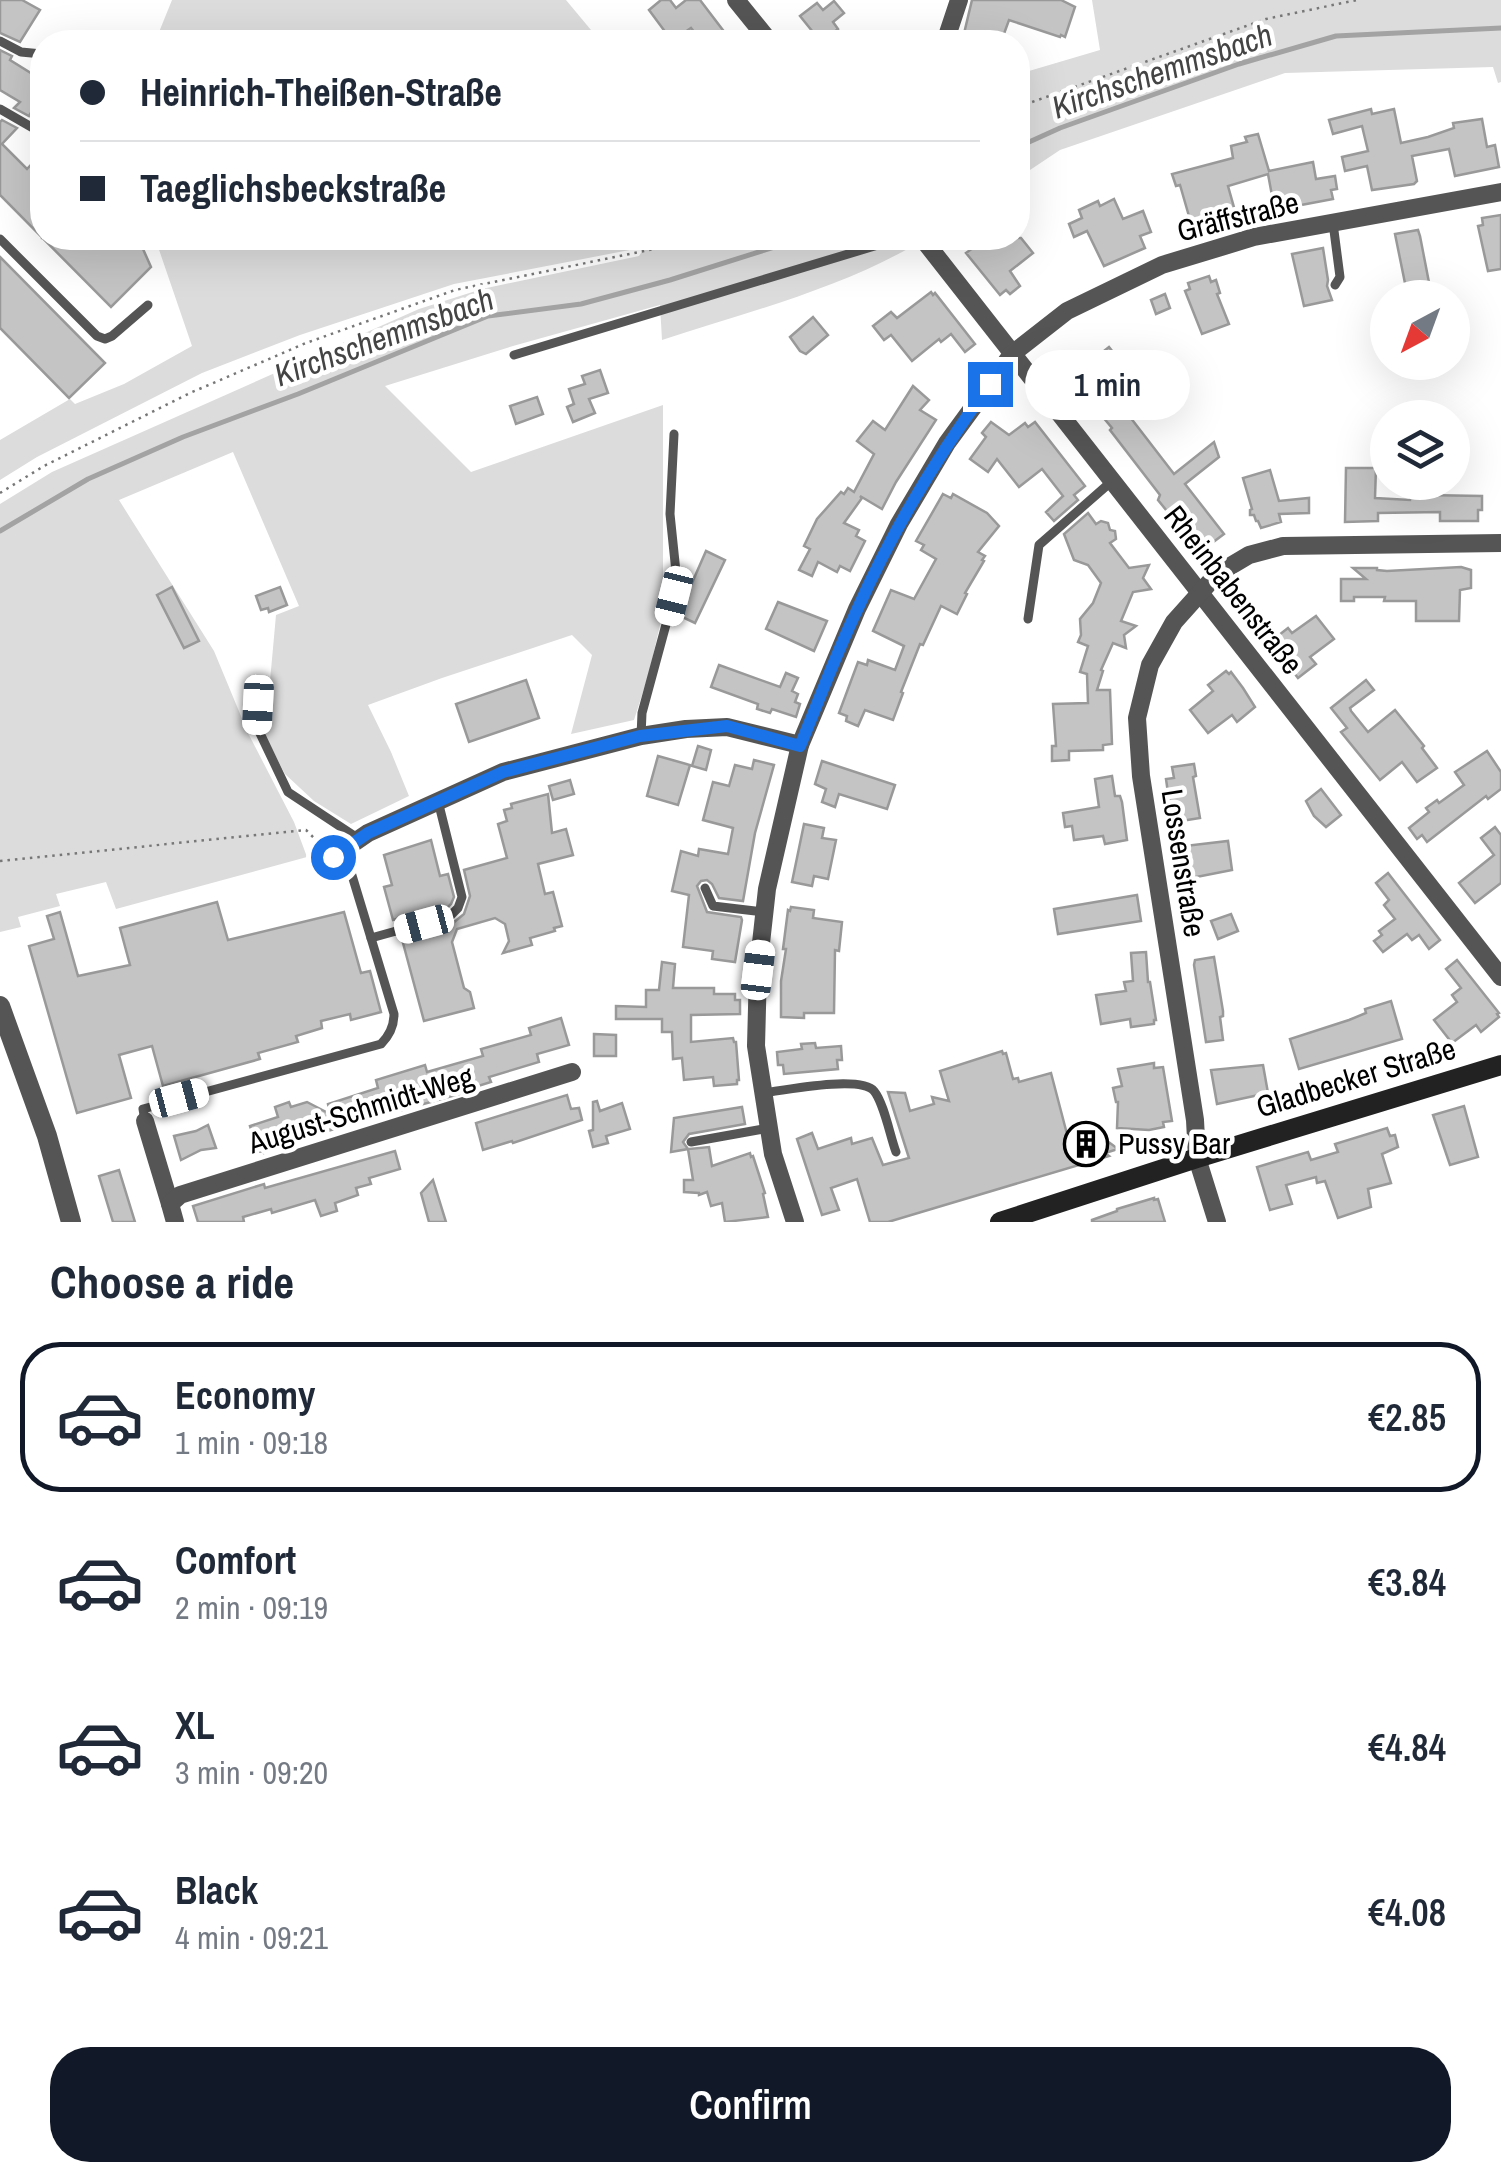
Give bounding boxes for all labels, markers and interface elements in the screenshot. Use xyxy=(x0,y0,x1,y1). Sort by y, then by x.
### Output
water label: Kirchschemmsbach xyxy=(1046,13,1278,128)
text: Heinrich-Theißen-Straße xyxy=(140,67,502,118)
text: Taeglichsbeckstraße xyxy=(140,163,446,214)
street label: Gräffstraße xyxy=(1173,182,1303,250)
water label: Kirchschemmsbach xyxy=(268,277,499,396)
north arrow xyxy=(1370,280,1470,380)
map controls xyxy=(1370,280,1470,500)
callout: 1 min xyxy=(1025,349,1190,419)
route end xyxy=(968,362,1013,407)
text: 1 min xyxy=(1074,363,1141,406)
button: layers xyxy=(1370,400,1470,500)
street label: Rheinbabenstraße xyxy=(1155,497,1312,682)
car xyxy=(652,563,696,629)
car xyxy=(241,674,275,736)
street label: Lossenstraße xyxy=(1153,786,1215,940)
route start xyxy=(311,835,356,880)
car xyxy=(391,902,457,946)
car xyxy=(739,938,777,1002)
street label: Gladbecker Straße xyxy=(1251,1028,1460,1126)
street label: August-Schmidt-Weg xyxy=(242,1056,478,1163)
car xyxy=(146,1076,212,1120)
building icon: Pussy Bar xyxy=(1063,1121,1109,1167)
place label: Pussy Bar xyxy=(1118,1123,1231,1163)
text: Choose a ride xyxy=(50,1251,294,1312)
text: Economy xyxy=(175,1370,315,1421)
icon: car xyxy=(55,1372,145,1462)
text: €2.85 xyxy=(1368,1392,1446,1443)
text: 1 min · 09:18 xyxy=(175,1421,328,1464)
text: Comfort xyxy=(175,1535,296,1586)
icon: car xyxy=(55,1537,145,1627)
text: €3.84 xyxy=(1368,1557,1446,1608)
text: 2 min · 09:19 xyxy=(175,1586,328,1629)
text: XL xyxy=(175,1700,215,1751)
icon: car xyxy=(55,1702,145,1792)
text: €4.84 xyxy=(1368,1722,1446,1773)
text: 3 min · 09:20 xyxy=(175,1751,328,1794)
text: Black xyxy=(175,1865,258,1916)
icon: car xyxy=(55,1867,145,1957)
text: €4.08 xyxy=(1368,1887,1446,1938)
text: 4 min · 09:21 xyxy=(175,1916,328,1959)
button: Confirm xyxy=(50,2047,1451,2162)

